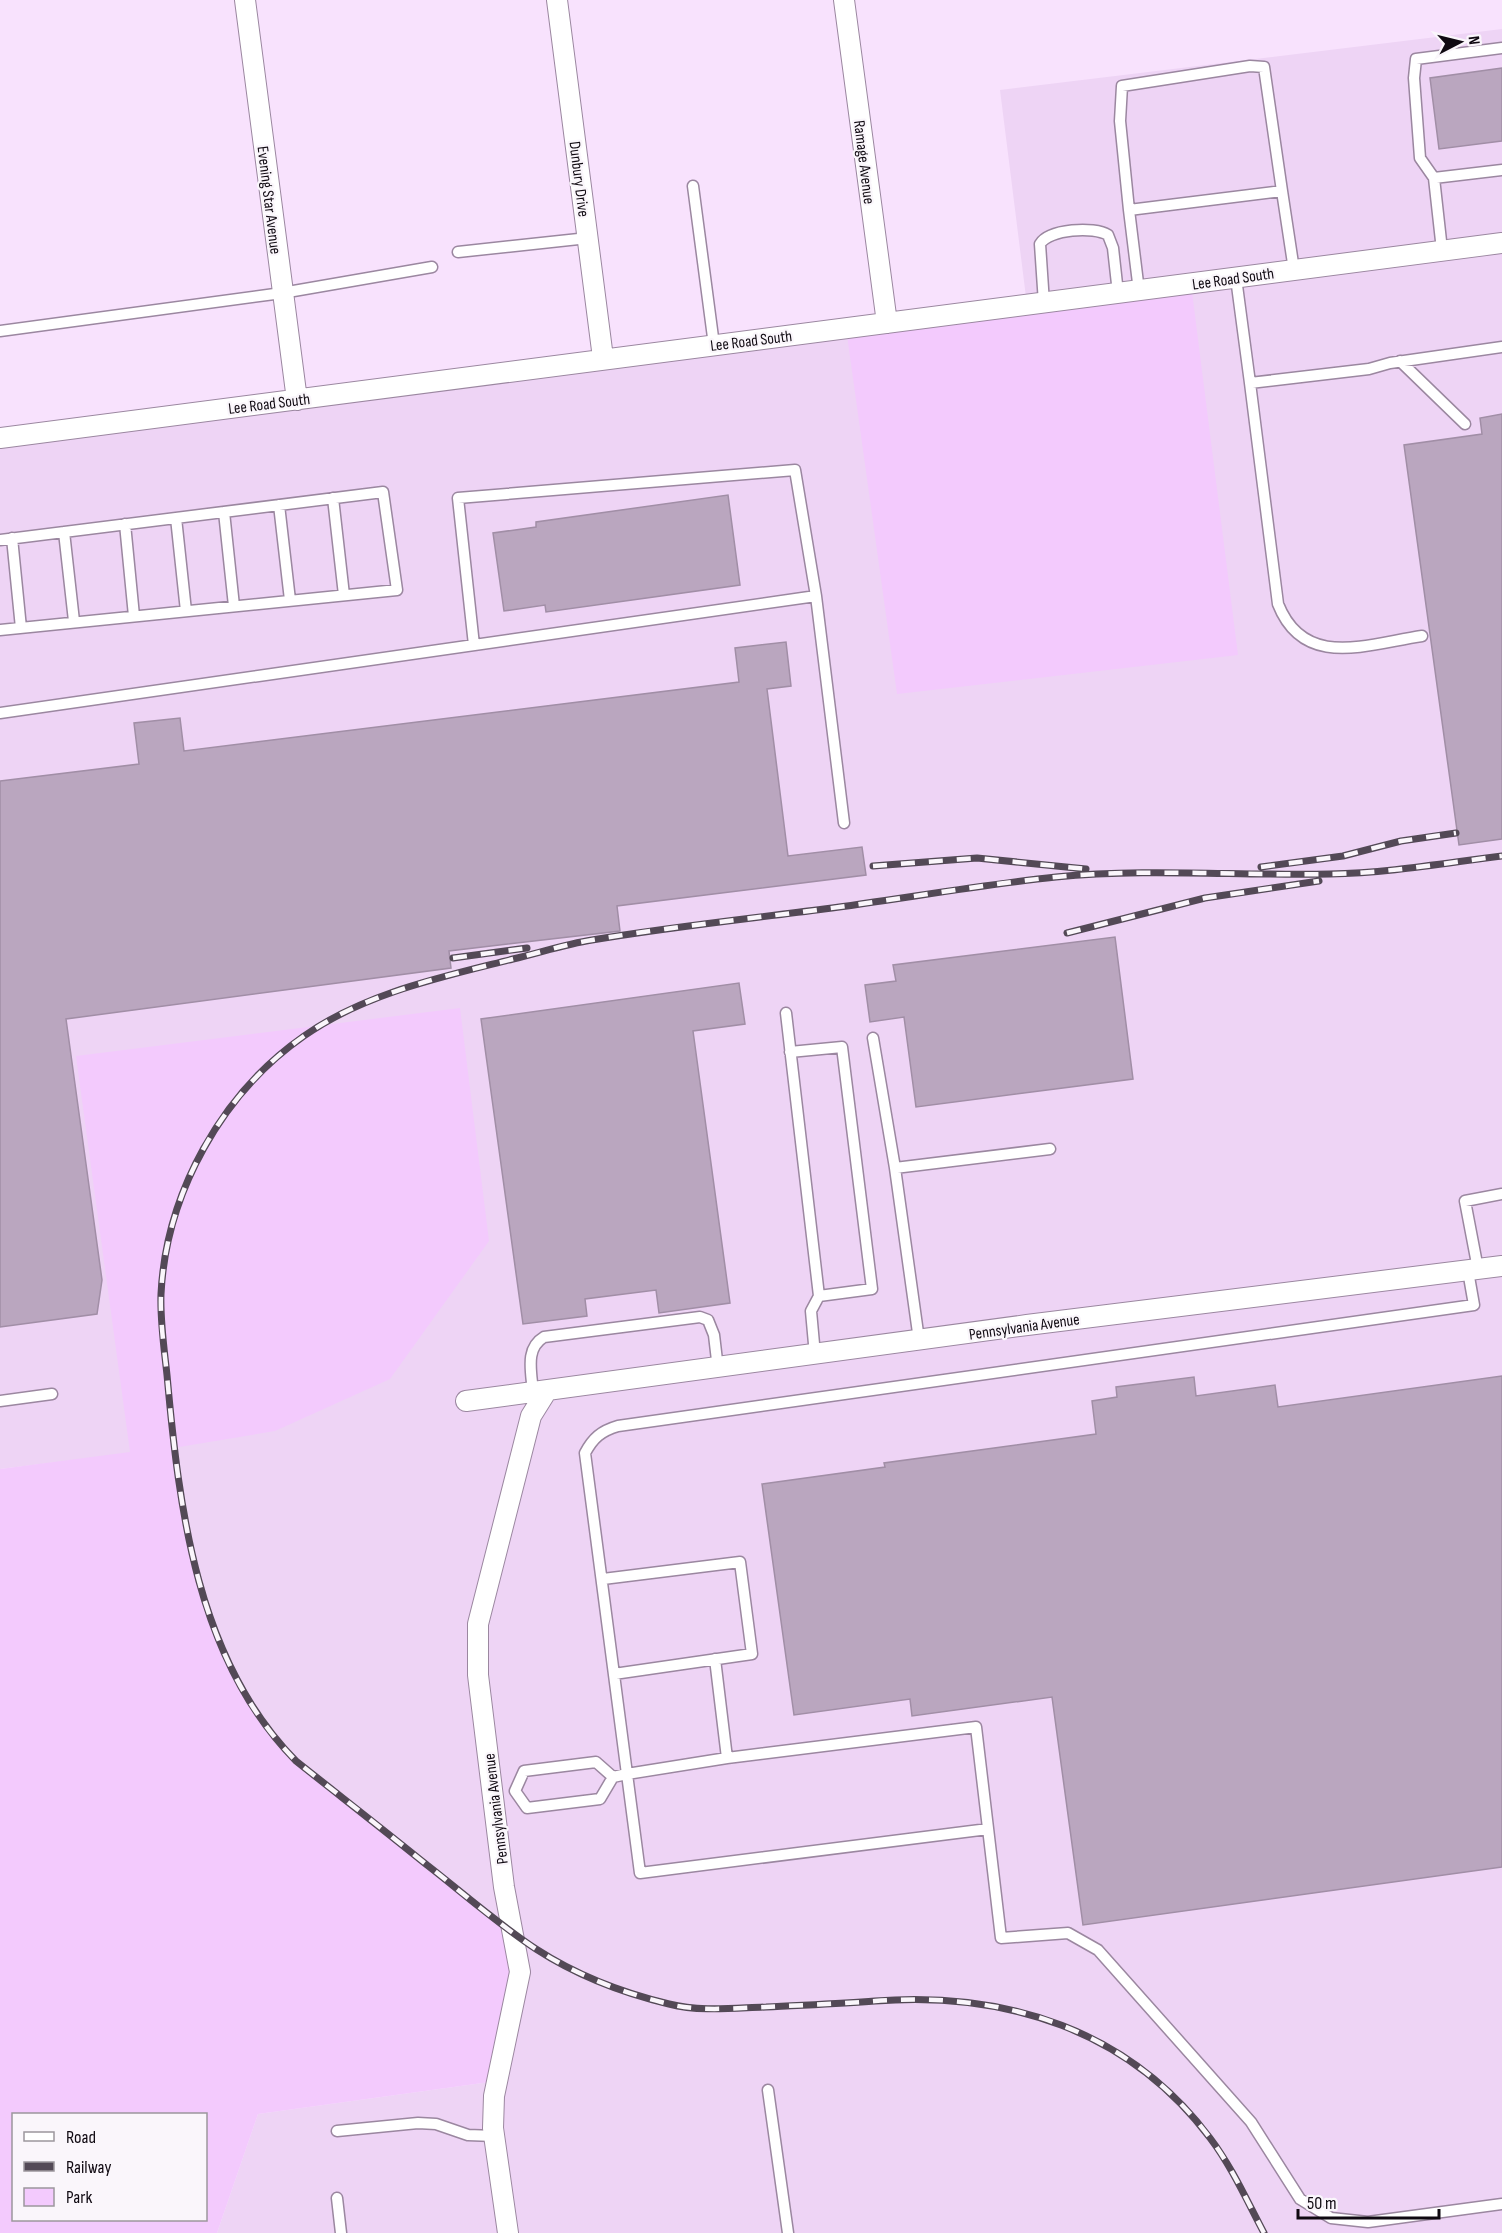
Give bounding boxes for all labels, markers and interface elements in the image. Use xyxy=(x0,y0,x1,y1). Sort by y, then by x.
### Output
north arrow xyxy=(1430,12,1490,72)
text: N xyxy=(1463,35,1483,46)
street label: Ramage Avenue xyxy=(849,119,878,205)
street label: Dunbury Drive xyxy=(564,140,593,218)
street label: Evening Star Avenue xyxy=(252,145,285,255)
street label: Lee Road South xyxy=(1191,264,1275,295)
street label: Lee Road South xyxy=(709,327,793,356)
street label: Lee Road South xyxy=(227,390,311,419)
street label: Pennsylvania Avenue xyxy=(968,1310,1081,1345)
street label: Pennsylvania Avenue xyxy=(480,1752,513,1865)
legend xyxy=(12,2113,207,2221)
text: Road xyxy=(66,2127,96,2148)
text: Railway xyxy=(66,2157,111,2178)
scale bar xyxy=(1298,2182,1439,2220)
text: Park xyxy=(66,2187,92,2208)
text: 50 m xyxy=(1307,2193,1337,2214)

